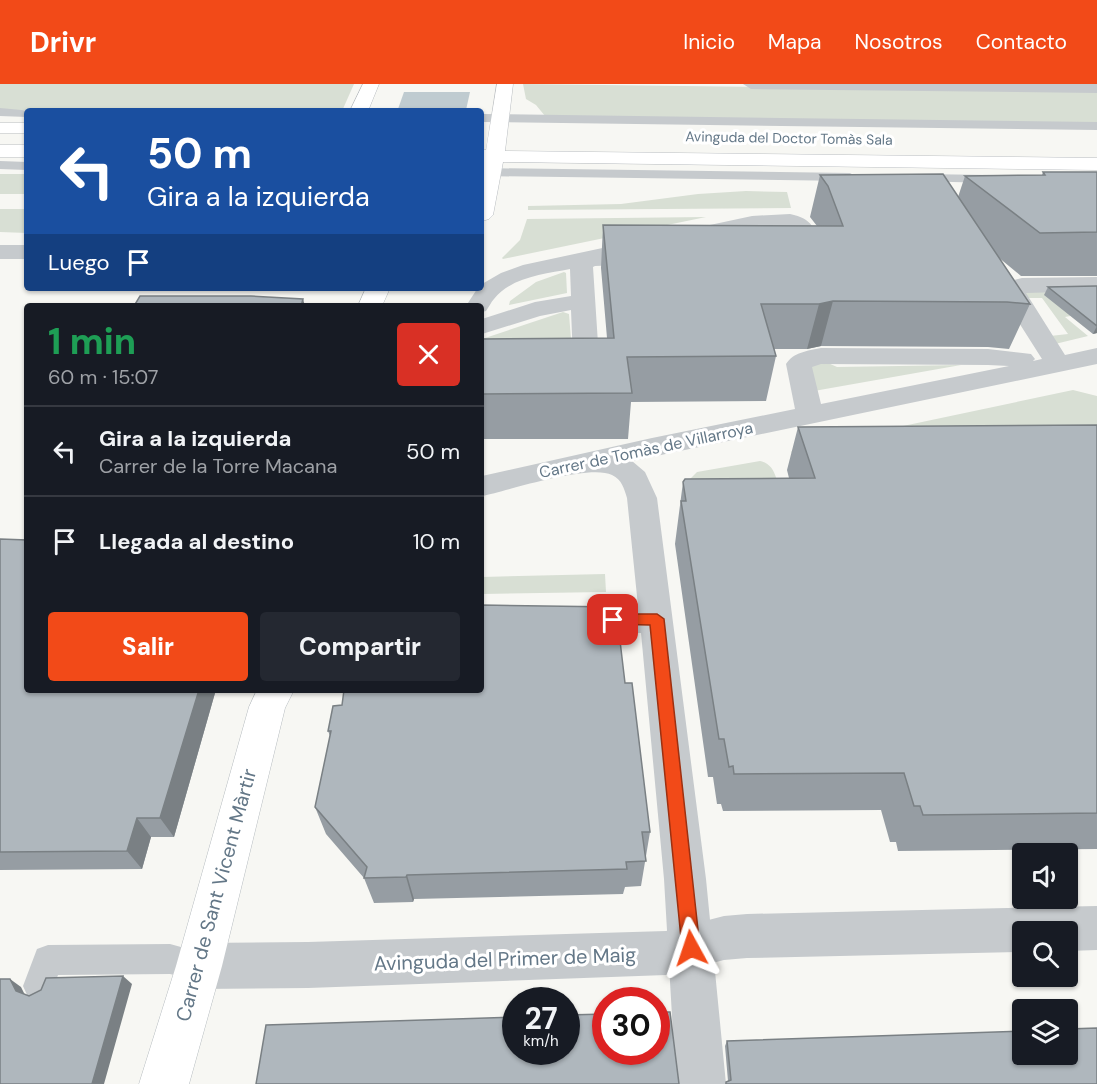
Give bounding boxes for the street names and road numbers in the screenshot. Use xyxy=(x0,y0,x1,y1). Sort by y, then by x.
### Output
street label: Avinguda del Doctor Tomàs Sala xyxy=(685,127,893,149)
street label: Carrer de Tomàs de Villarroya xyxy=(537,417,755,483)
street label: Carrer de Sant Vicent Màrtir xyxy=(170,766,262,1024)
street label: Avinguda del Primer de Maig xyxy=(373,941,637,977)

